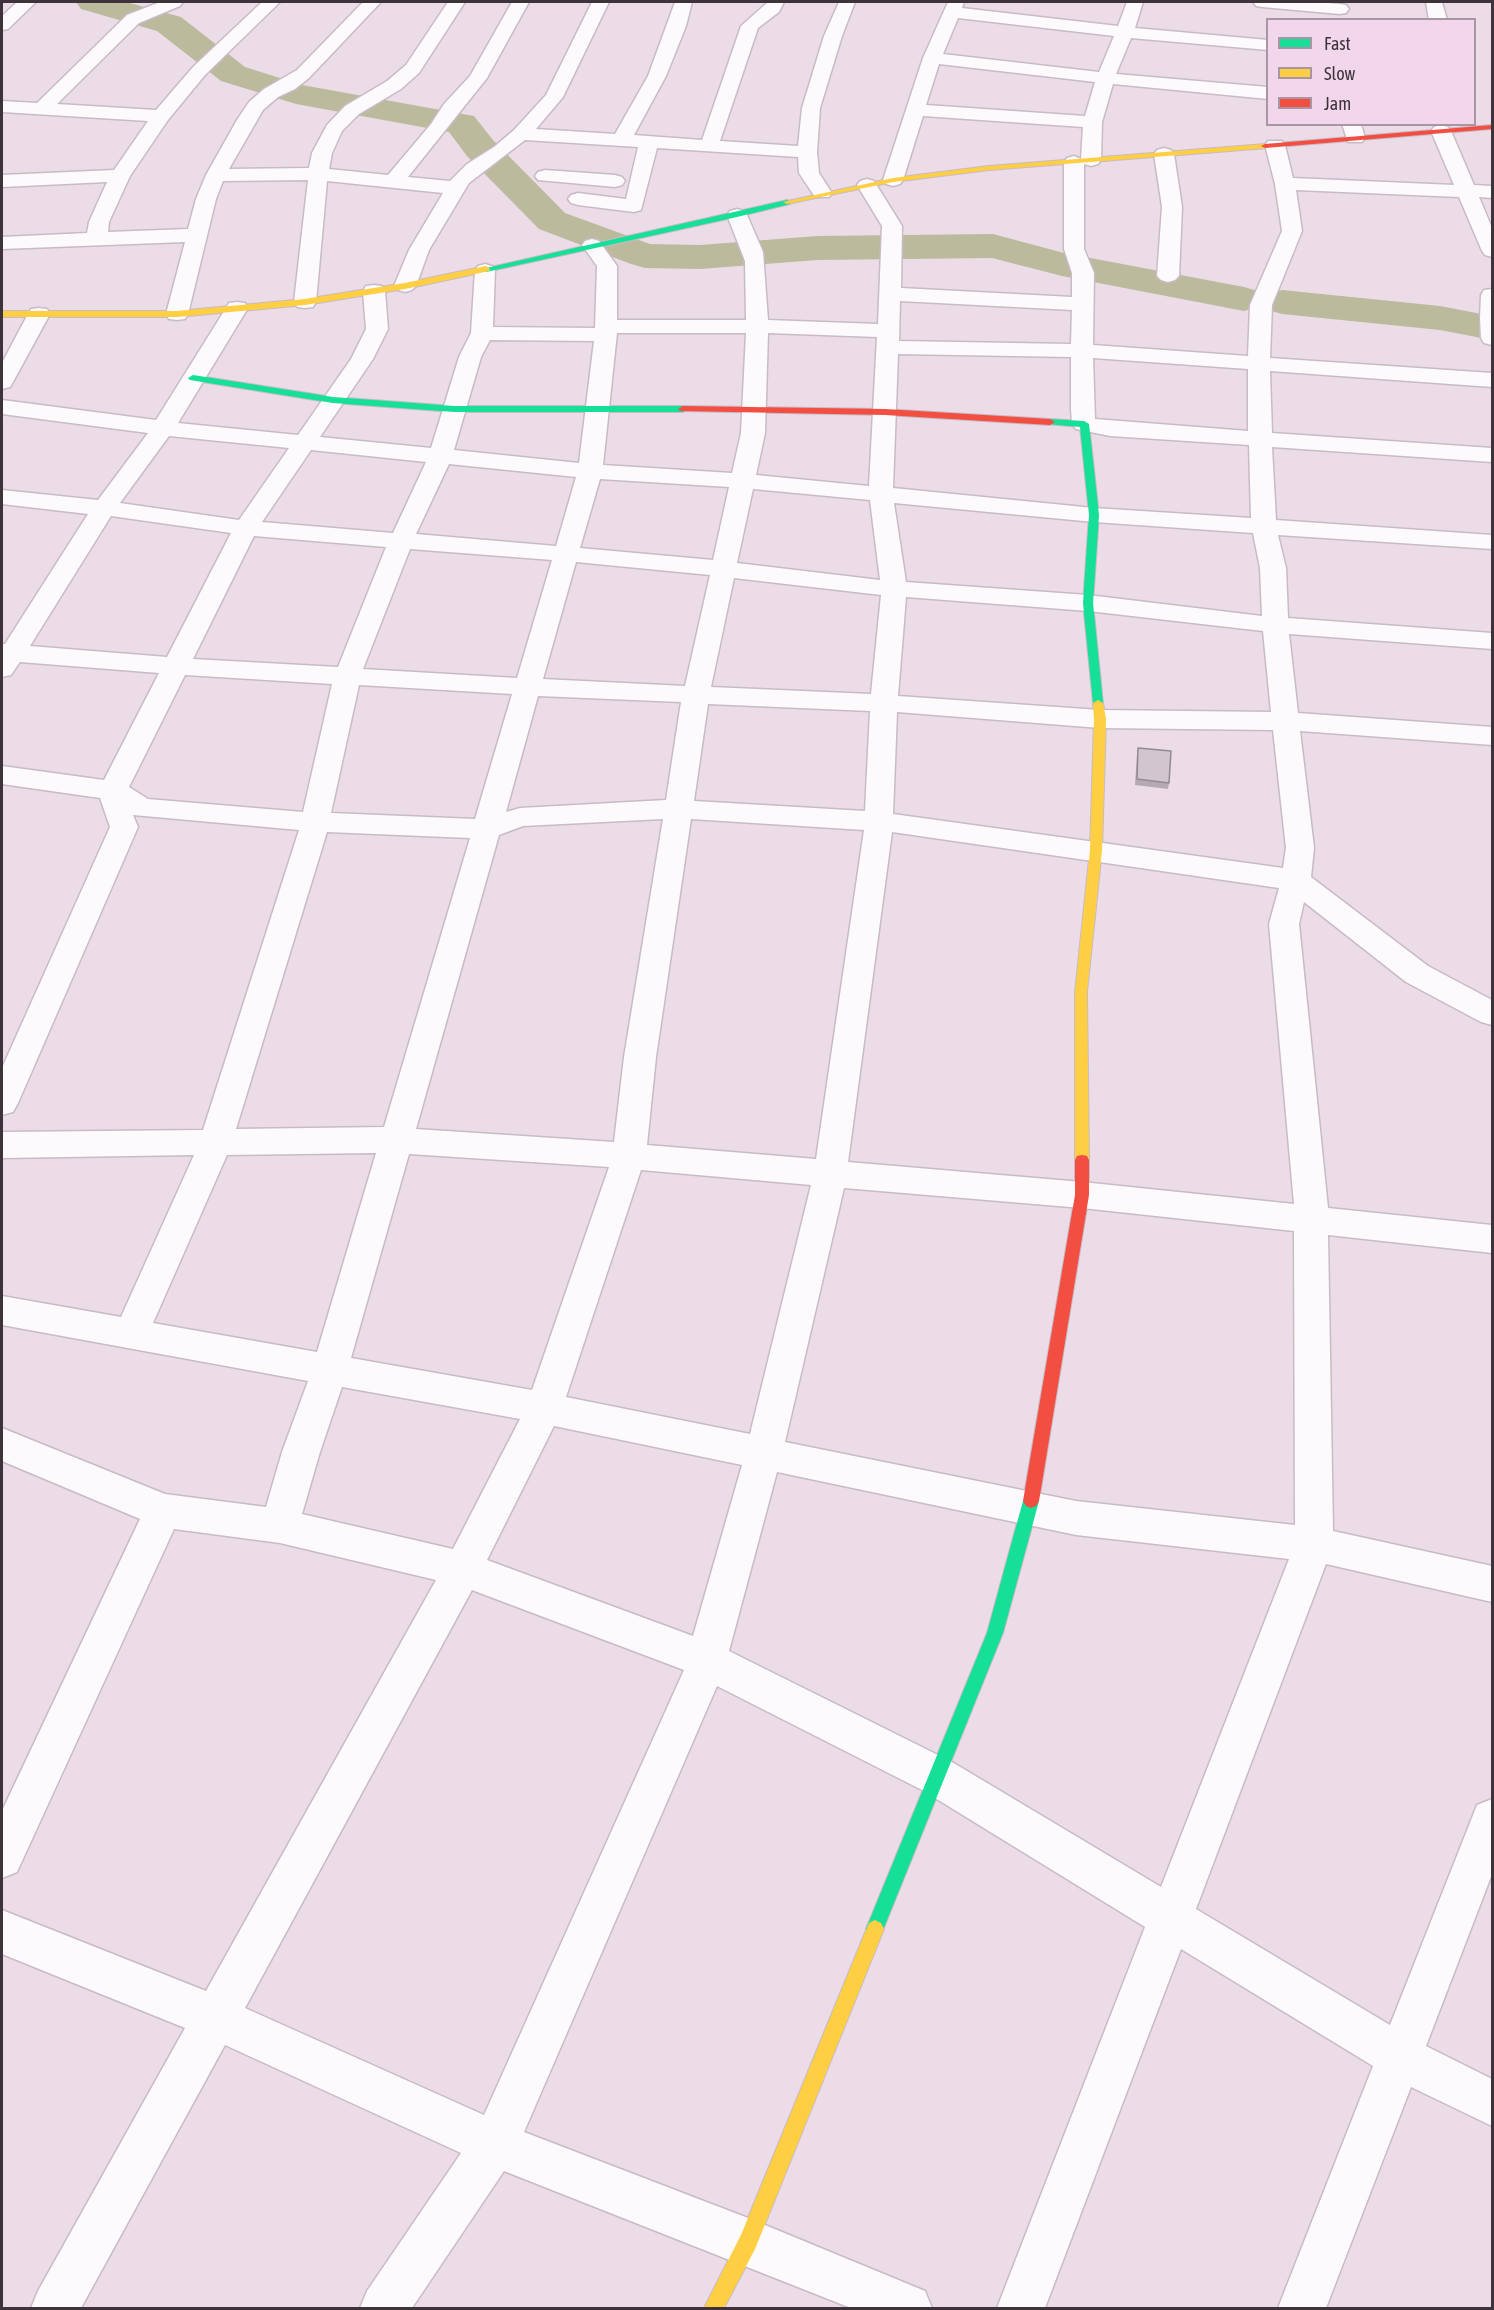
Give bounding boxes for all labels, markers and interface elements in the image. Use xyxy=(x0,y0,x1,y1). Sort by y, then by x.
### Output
legend xyxy=(1266,18,1476,126)
text: Fast xyxy=(1324,33,1351,54)
text: Slow xyxy=(1324,63,1355,84)
text: Jam xyxy=(1324,93,1351,114)

